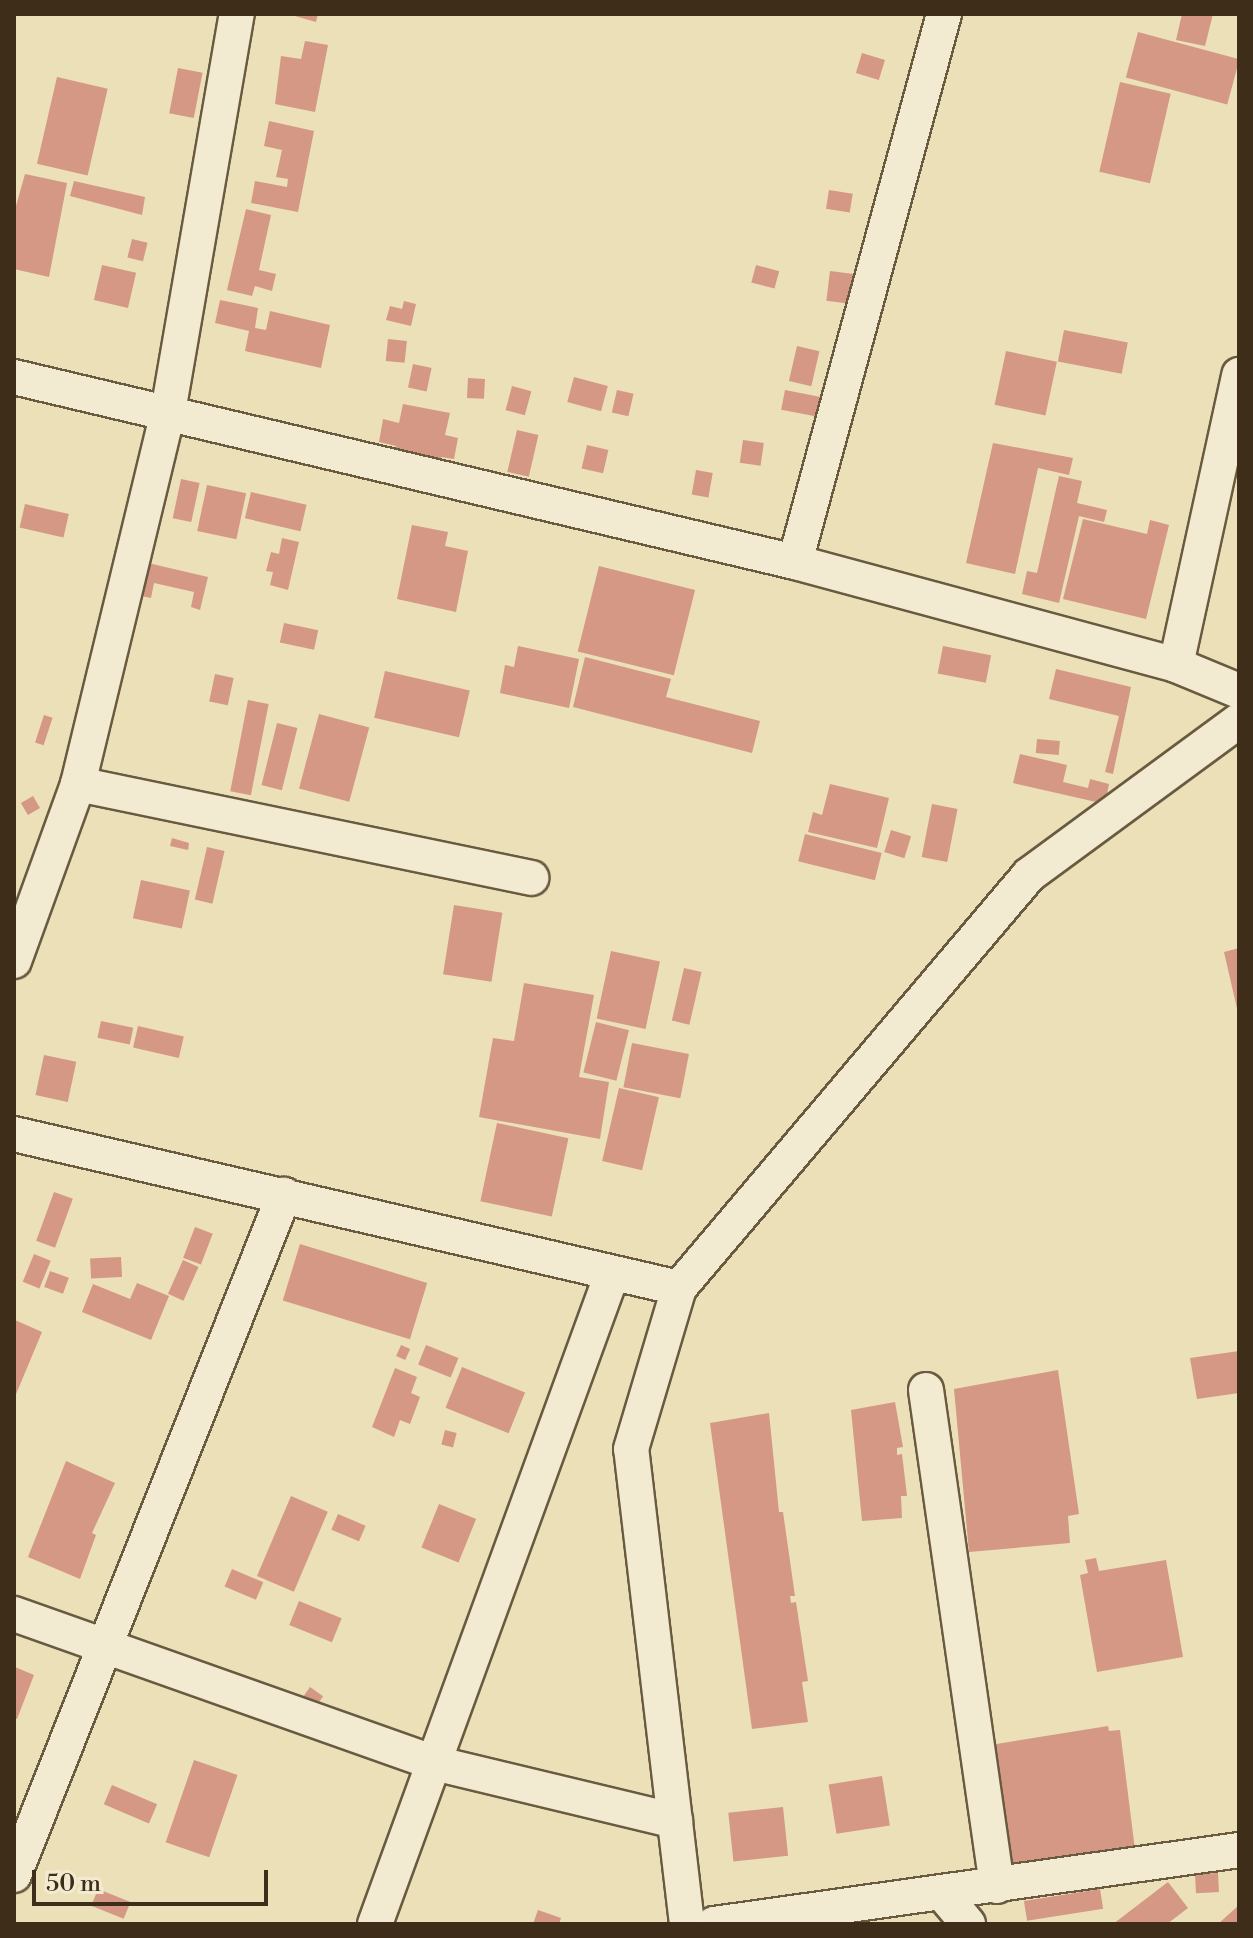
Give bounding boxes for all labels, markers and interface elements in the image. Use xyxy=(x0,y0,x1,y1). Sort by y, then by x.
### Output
scale bar xyxy=(36,1854,272,1904)
text: 50 m xyxy=(46,1869,101,1899)

